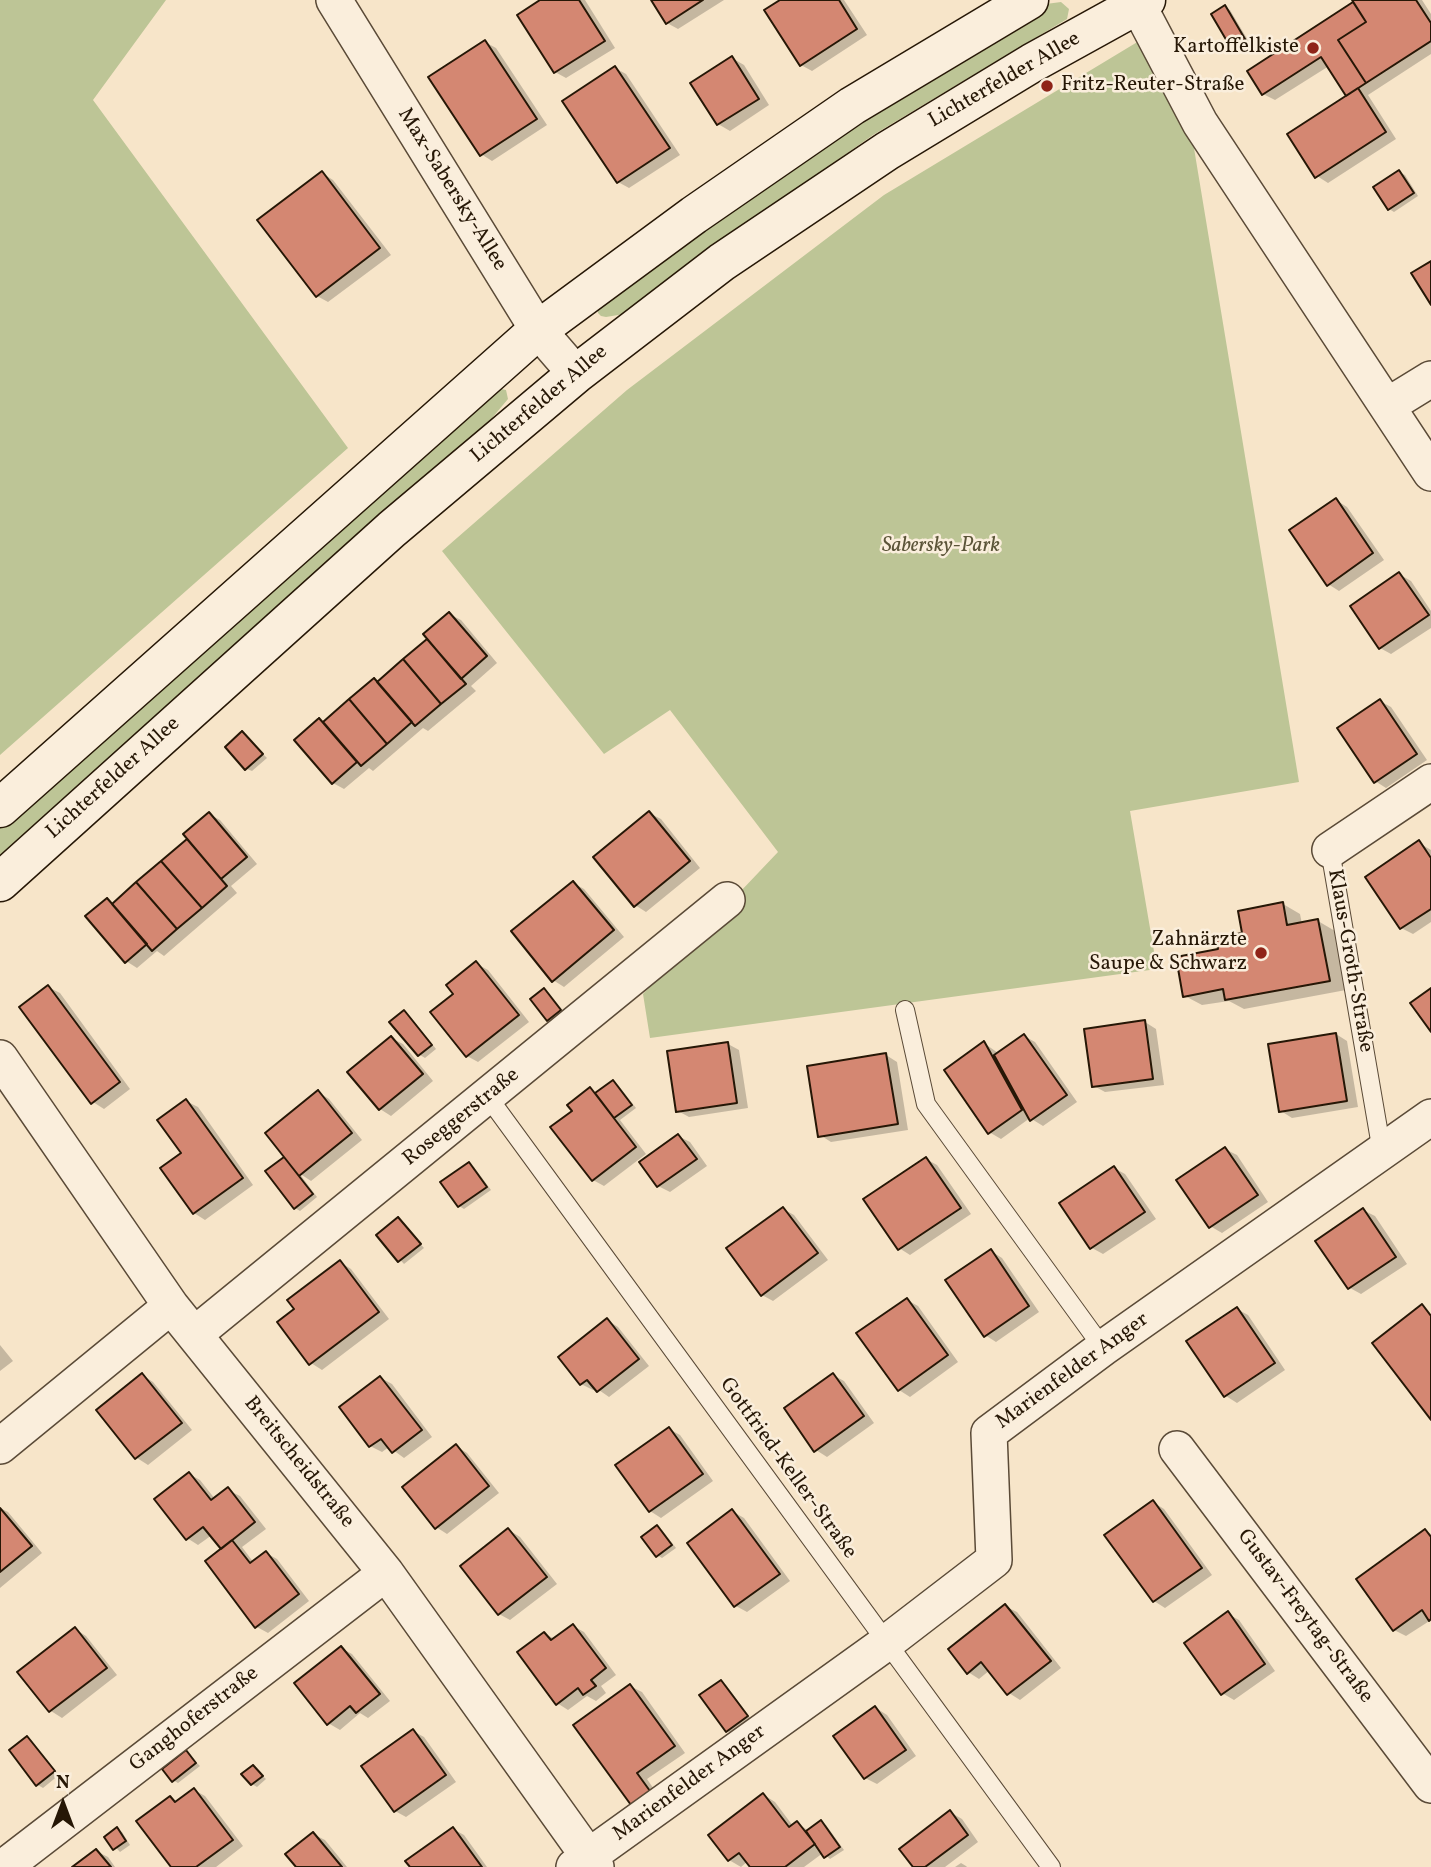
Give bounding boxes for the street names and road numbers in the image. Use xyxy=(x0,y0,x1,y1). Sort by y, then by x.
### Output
street label: Lichterfelder Allee xyxy=(925,27,1085,135)
street label: Max-Sabersky-Allee xyxy=(391,104,511,276)
street label: Lichterfelder Allee xyxy=(466,340,614,470)
street label: Lichterfelder Allee xyxy=(42,712,186,846)
street label: Klaus-Groth-Straße xyxy=(1320,867,1378,1055)
street label: Roseggerstraße xyxy=(399,1063,525,1173)
street label: Marienfelder Anger xyxy=(992,1308,1154,1436)
street label: Gottfried-Keller-Straße xyxy=(713,1374,861,1564)
street label: Breitscheidstraße xyxy=(237,1392,359,1534)
street label: Gustav-Freytag-Straße xyxy=(1230,1525,1378,1709)
street label: Ganghoferstraße xyxy=(125,1662,265,1778)
street label: Marienfelder Anger xyxy=(609,1720,771,1848)

